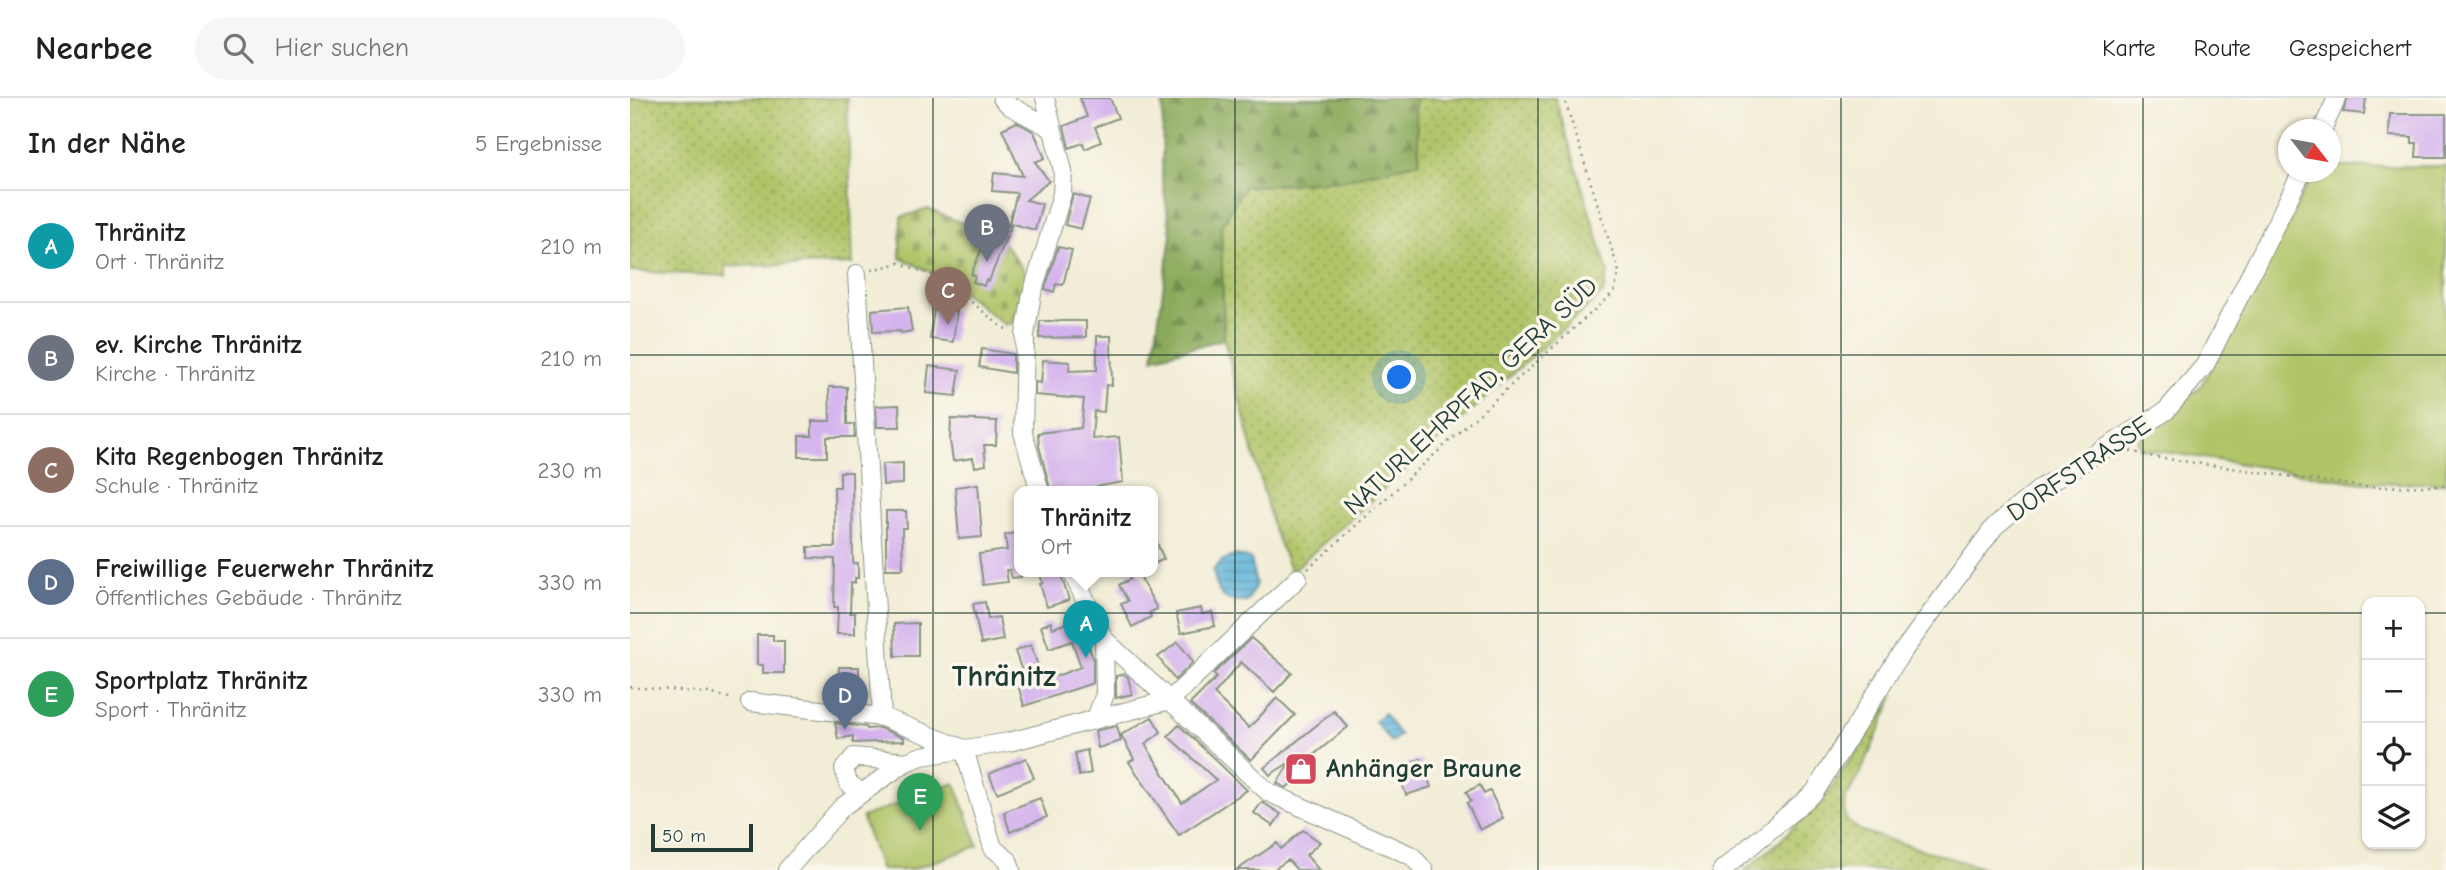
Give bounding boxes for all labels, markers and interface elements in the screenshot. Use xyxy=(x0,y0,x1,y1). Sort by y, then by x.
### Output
search box xyxy=(195,17,685,80)
text: Nearbee xyxy=(35,29,153,67)
icon: search xyxy=(219,29,257,67)
text: Hier suchen xyxy=(275,33,409,63)
text: Karte xyxy=(2102,34,2156,62)
text: Route xyxy=(2194,34,2251,62)
text: Gespeichert xyxy=(2289,34,2411,62)
north arrow xyxy=(2278,119,2341,182)
text: In der Nähe xyxy=(28,126,186,161)
text: 5 Ergebnisse xyxy=(475,130,602,157)
pin: B xyxy=(964,204,1010,262)
text: Thränitz xyxy=(95,218,185,248)
text: A xyxy=(45,233,57,260)
text: 210 m xyxy=(540,233,602,260)
text: Ort · Thränitz xyxy=(95,248,224,275)
pin: C xyxy=(925,267,971,325)
street label: NATURLEHRPFAD, GERA SÜD xyxy=(1338,271,1604,521)
text: ev. Kirche Thränitz xyxy=(95,330,302,360)
text: B xyxy=(44,345,58,372)
text: 210 m xyxy=(540,345,602,372)
text: Kirche · Thränitz xyxy=(95,360,255,387)
your location xyxy=(1382,360,1416,394)
street label: DORFSTRASSE xyxy=(2002,410,2156,528)
text: Kita Regenbogen Thränitz xyxy=(95,442,383,472)
text: C xyxy=(44,457,58,484)
text: 230 m xyxy=(538,457,602,484)
text: Schule · Thränitz xyxy=(95,472,258,499)
popup xyxy=(1014,486,1158,577)
text: Thränitz xyxy=(1041,503,1131,533)
text: Ort xyxy=(1041,533,1071,560)
text: Freiwillige Feuerwehr Thränitz xyxy=(95,554,434,584)
text: D xyxy=(44,569,58,596)
text: 330 m xyxy=(538,569,602,596)
text: Öffentliches Gebäude · Thränitz xyxy=(95,584,402,611)
map controls xyxy=(2362,597,2425,849)
button: + xyxy=(2362,597,2425,660)
pin: A xyxy=(1063,600,1109,658)
district label: Thränitz xyxy=(952,659,1056,694)
button: − xyxy=(2362,660,2425,723)
text: Sportplatz Thränitz xyxy=(95,666,307,696)
pin: D xyxy=(822,672,868,730)
text: E xyxy=(44,681,58,708)
text: 330 m xyxy=(538,681,602,708)
text: Sport · Thränitz xyxy=(95,696,246,723)
button: locate xyxy=(2362,723,2425,786)
shop icon: Anhänger Braune xyxy=(1282,750,1320,788)
place label: Anhänger Braune xyxy=(1326,754,1522,784)
pin: E xyxy=(897,773,943,831)
button: layers xyxy=(2362,786,2425,849)
scale bar xyxy=(651,821,752,853)
text: 50 m xyxy=(662,825,706,847)

